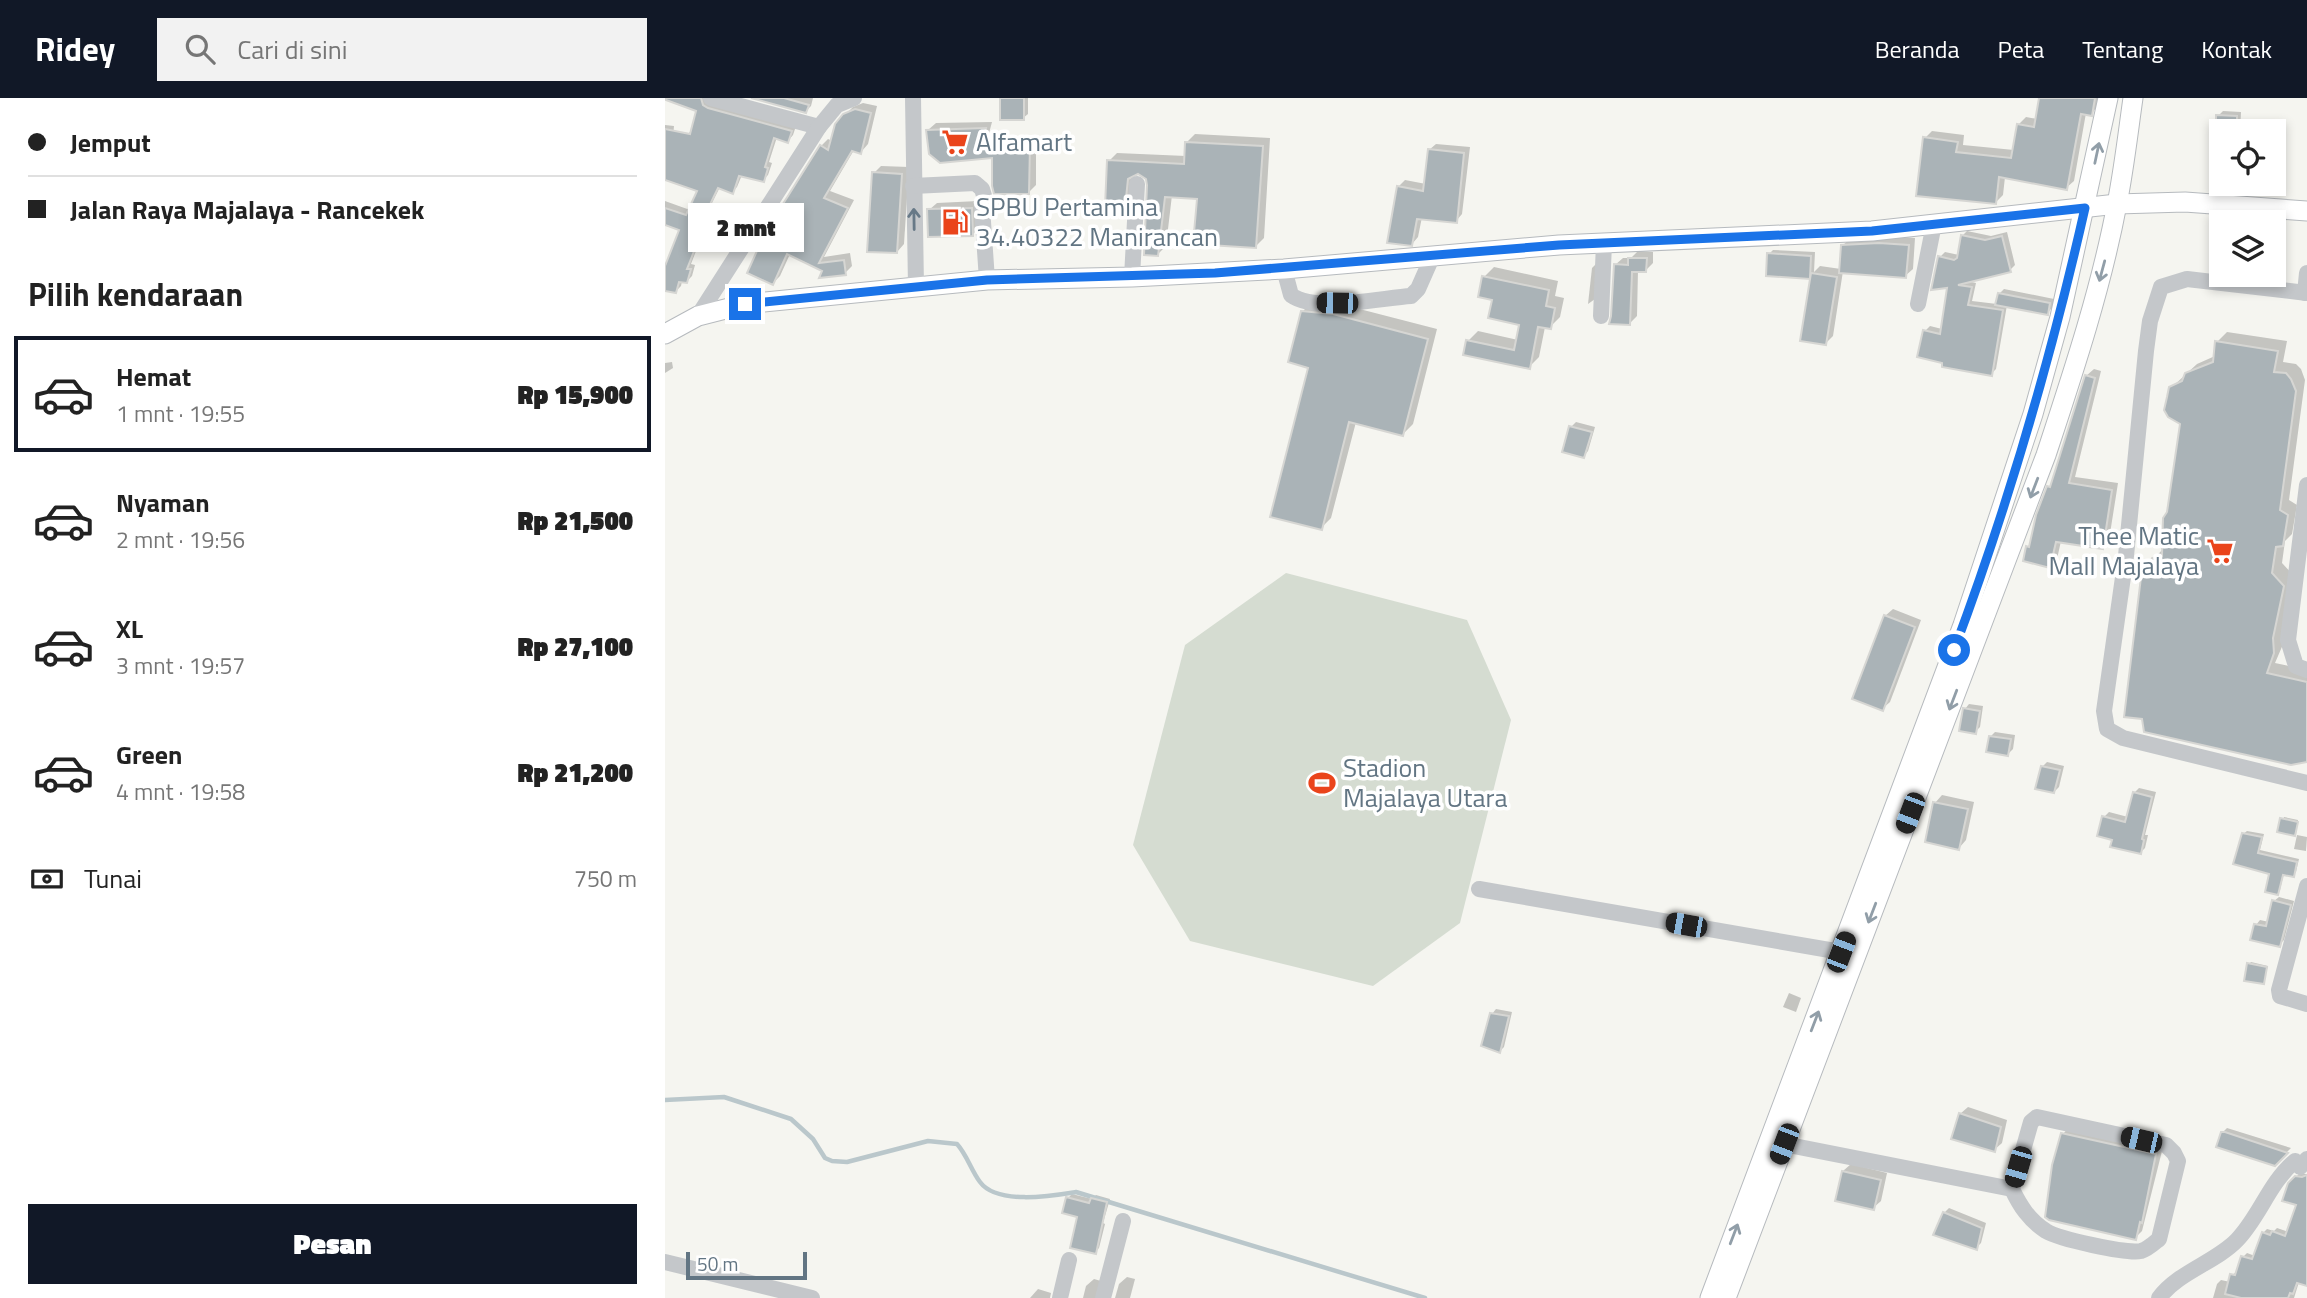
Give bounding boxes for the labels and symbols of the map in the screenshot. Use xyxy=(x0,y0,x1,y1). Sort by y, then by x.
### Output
place label: Alfamart xyxy=(976,122,1072,161)
supermarket icon: Alfamart xyxy=(940,127,970,157)
one-way arrow xyxy=(2090,142,2104,165)
place label: SPBU Pertamina 34.40322 Manirancan xyxy=(976,187,1218,256)
callout: 2 mnt xyxy=(687,202,803,252)
fuel station icon: SPBU Pertamina 34.40322 Manirancan xyxy=(940,207,970,237)
one-way arrow xyxy=(907,208,921,231)
one-way arrow xyxy=(2094,259,2107,281)
route end xyxy=(729,288,761,320)
car xyxy=(1316,292,1359,314)
one-way arrow xyxy=(2027,476,2039,498)
place label: Thee Matic Mall Majalaya xyxy=(2049,516,2199,585)
supermarket icon: Thee Matic Mall Majalaya xyxy=(2205,536,2235,566)
route start xyxy=(1938,634,1970,666)
one-way arrow xyxy=(1946,689,1958,711)
place label: Stadion Majalaya Utara xyxy=(1343,748,1507,817)
sports icon: Stadion Majalaya Utara xyxy=(1307,768,1337,798)
car xyxy=(1893,790,1928,836)
one-way arrow xyxy=(1865,901,1878,923)
car xyxy=(1664,911,1709,939)
car xyxy=(1824,929,1859,975)
one-way arrow xyxy=(1809,1011,1822,1033)
car xyxy=(1767,1121,1802,1167)
car xyxy=(2119,1125,2164,1155)
car xyxy=(2003,1144,2034,1190)
one-way arrow xyxy=(1729,1224,1742,1246)
scale bar xyxy=(686,1249,807,1281)

